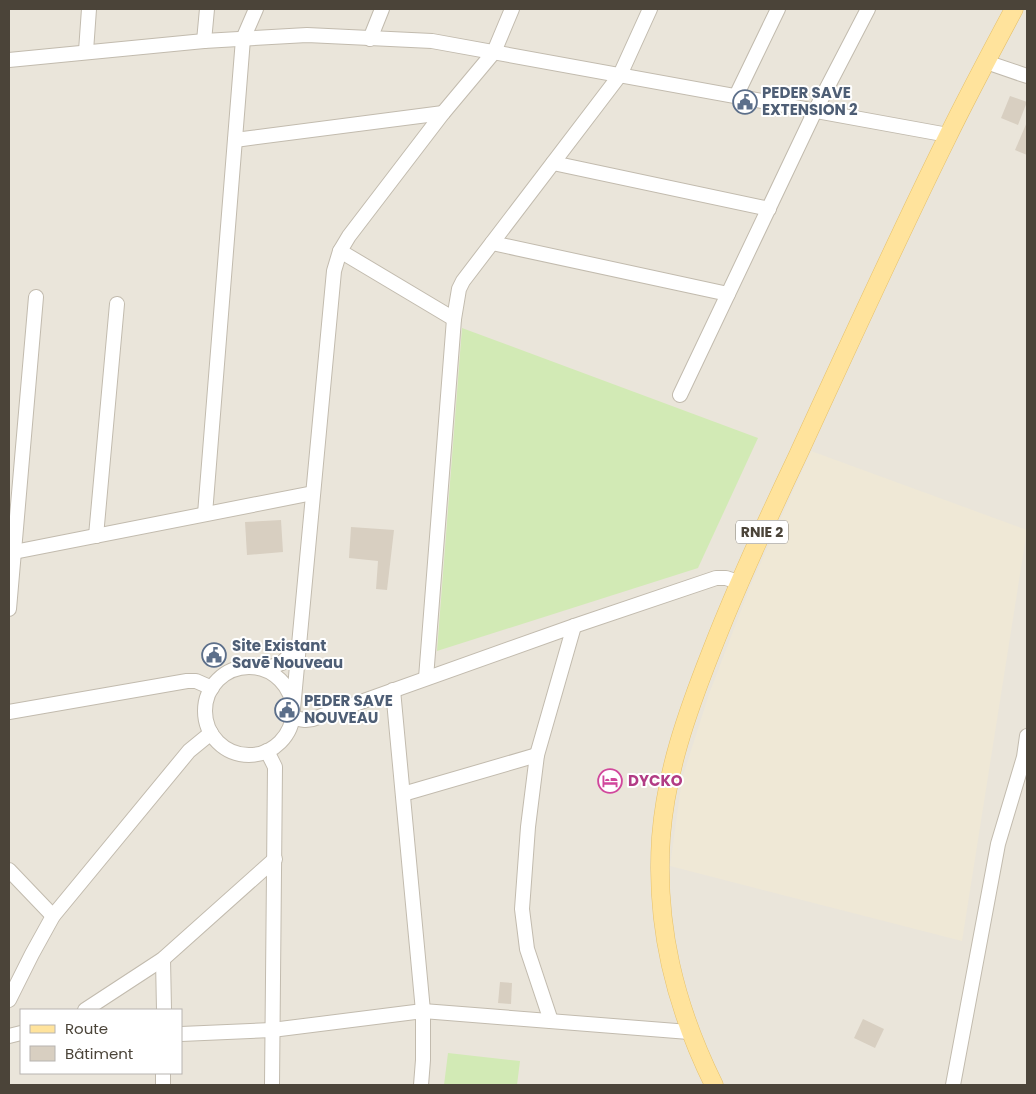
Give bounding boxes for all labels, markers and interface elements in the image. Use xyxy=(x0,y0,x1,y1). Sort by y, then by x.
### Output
place label: PEDER SAVE EXTENSION 2 xyxy=(762,82,858,120)
public building icon: PEDER SAVE EXTENSION 2 xyxy=(732,89,758,115)
road number: RNIE 2 xyxy=(736,520,788,544)
place label: Site Existant Savē Nouveau xyxy=(232,635,343,673)
public building icon: Site Existant Savē Nouveau xyxy=(201,642,227,668)
place label: PEDER SAVE NOUVEAU xyxy=(304,690,393,728)
public building icon: PEDER SAVE NOUVEAU xyxy=(274,697,300,723)
hotel icon: DYCKO xyxy=(597,768,623,794)
place label: DYCKO xyxy=(628,770,683,791)
legend xyxy=(20,1009,182,1074)
text: Route xyxy=(65,1018,108,1039)
text: Bâtiment xyxy=(65,1043,133,1064)

